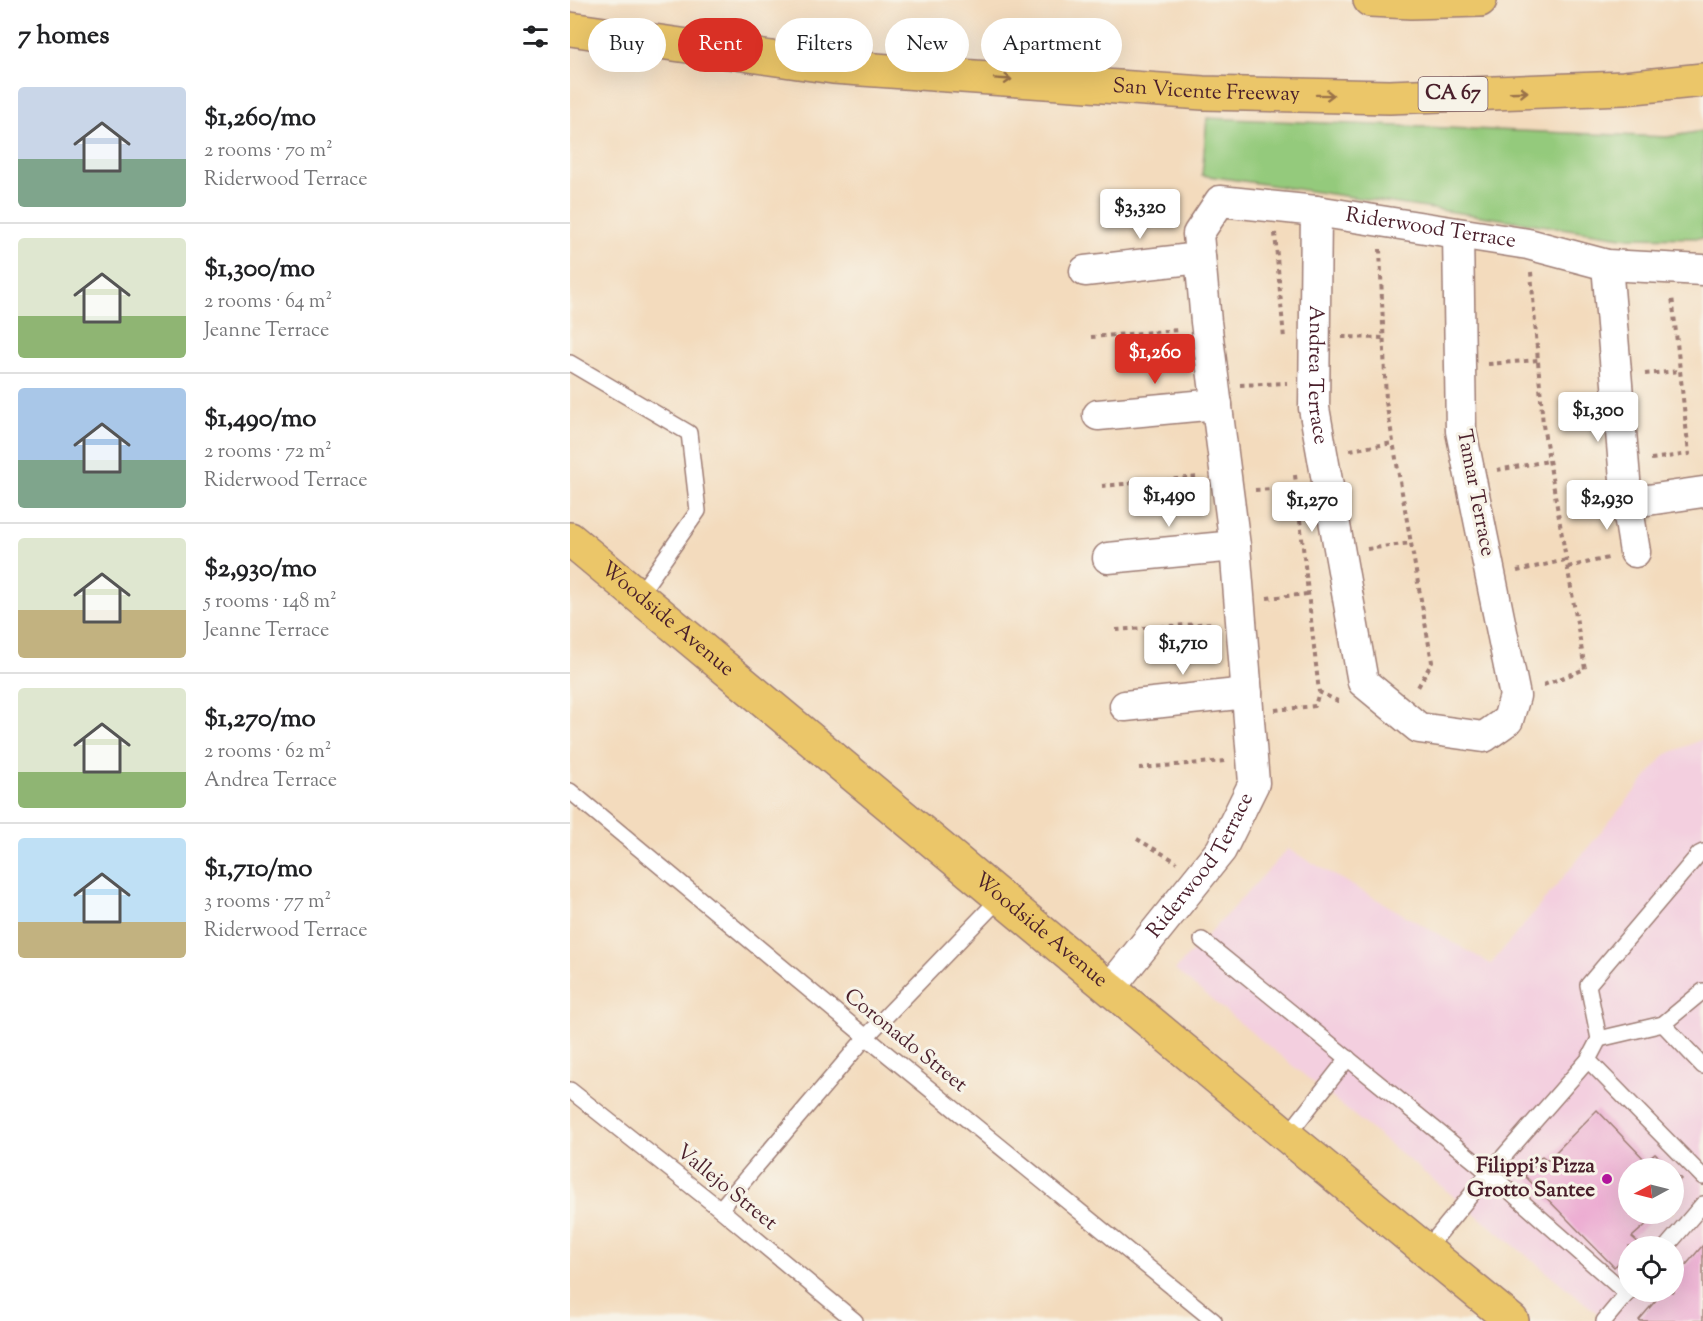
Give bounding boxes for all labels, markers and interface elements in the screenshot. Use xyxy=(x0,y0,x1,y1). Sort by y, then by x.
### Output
text: 7 homes xyxy=(18,18,109,55)
chip: Buy xyxy=(588,18,666,72)
chip: Rent xyxy=(678,18,763,72)
chip: Filters xyxy=(775,18,873,72)
chip: New xyxy=(885,18,969,72)
chip: Apartment xyxy=(981,18,1122,72)
icon: filters xyxy=(519,20,552,53)
street label: San Vicente Freeway xyxy=(1112,72,1301,110)
one-way arrow xyxy=(993,74,1013,85)
road number: CA 67 xyxy=(1418,77,1488,111)
one-way arrow xyxy=(1509,86,1529,97)
one-way arrow xyxy=(1314,90,1334,101)
text: $1,260/mo xyxy=(204,100,316,137)
icon: home xyxy=(66,111,138,183)
text: 2 rooms · 70 m² xyxy=(204,137,333,166)
text: Riderwood Terrace xyxy=(204,166,368,195)
pin: $3,320 xyxy=(1091,189,1189,240)
text: $3,320 xyxy=(1114,194,1166,223)
street label: Riderwood Terrace xyxy=(1343,201,1518,257)
text: $1,300/mo xyxy=(204,251,315,288)
icon: home xyxy=(66,262,138,334)
text: 2 rooms · 64 m² xyxy=(204,288,332,317)
street label: Andrea Terrace xyxy=(1299,305,1335,447)
text: Jeanne Terrace xyxy=(204,317,329,346)
pin: $1,260 xyxy=(1106,334,1204,385)
text: $1,260 xyxy=(1129,339,1181,368)
pin: $1,300 xyxy=(1549,392,1647,443)
text: $1,300 xyxy=(1572,397,1624,426)
text: $1,490/mo xyxy=(204,401,316,438)
icon: home xyxy=(66,412,138,484)
street label: Tamar Terrace xyxy=(1448,427,1502,559)
text: 2 rooms · 72 m² xyxy=(204,438,332,467)
text: Riderwood Terrace xyxy=(204,467,368,496)
pin: $1,490 xyxy=(1120,477,1218,528)
pin: $2,930 xyxy=(1558,480,1656,531)
text: $1,490 xyxy=(1143,482,1195,511)
pin: $1,270 xyxy=(1263,482,1361,533)
text: $2,930 xyxy=(1581,485,1633,514)
text: $1,270 xyxy=(1286,487,1338,516)
text: $2,930/mo xyxy=(204,551,317,588)
street label: Woodside Avenue xyxy=(593,555,740,684)
icon: home xyxy=(66,562,138,634)
text: 5 rooms · 148 m² xyxy=(204,588,337,617)
text: Jeanne Terrace xyxy=(204,617,329,646)
pin: $1,710 xyxy=(1134,625,1232,676)
text: $1,710 xyxy=(1158,630,1208,659)
text: $1,270/mo xyxy=(204,701,316,738)
icon: home xyxy=(66,712,138,784)
text: 2 rooms · 62 m² xyxy=(204,738,332,767)
text: Andrea Terrace xyxy=(204,767,337,796)
street label: Riderwood Terrace xyxy=(1140,788,1262,945)
text: $1,710/mo xyxy=(204,851,313,888)
icon: home xyxy=(66,862,138,934)
street label: Woodside Avenue xyxy=(967,866,1114,995)
text: 3 rooms · 77 m² xyxy=(204,888,331,917)
text: Riderwood Terrace xyxy=(204,917,368,946)
street label: Coronado Street xyxy=(837,982,973,1100)
street label: Vallejo Street xyxy=(669,1138,783,1238)
place label: Filippi's Pizza Grotto Santee xyxy=(1467,1152,1595,1206)
north arrow xyxy=(1618,1158,1684,1224)
map controls xyxy=(1618,1158,1684,1302)
marker: Filippi's Pizza Grotto Santee xyxy=(1600,1172,1614,1186)
button: locate xyxy=(1618,1236,1684,1302)

